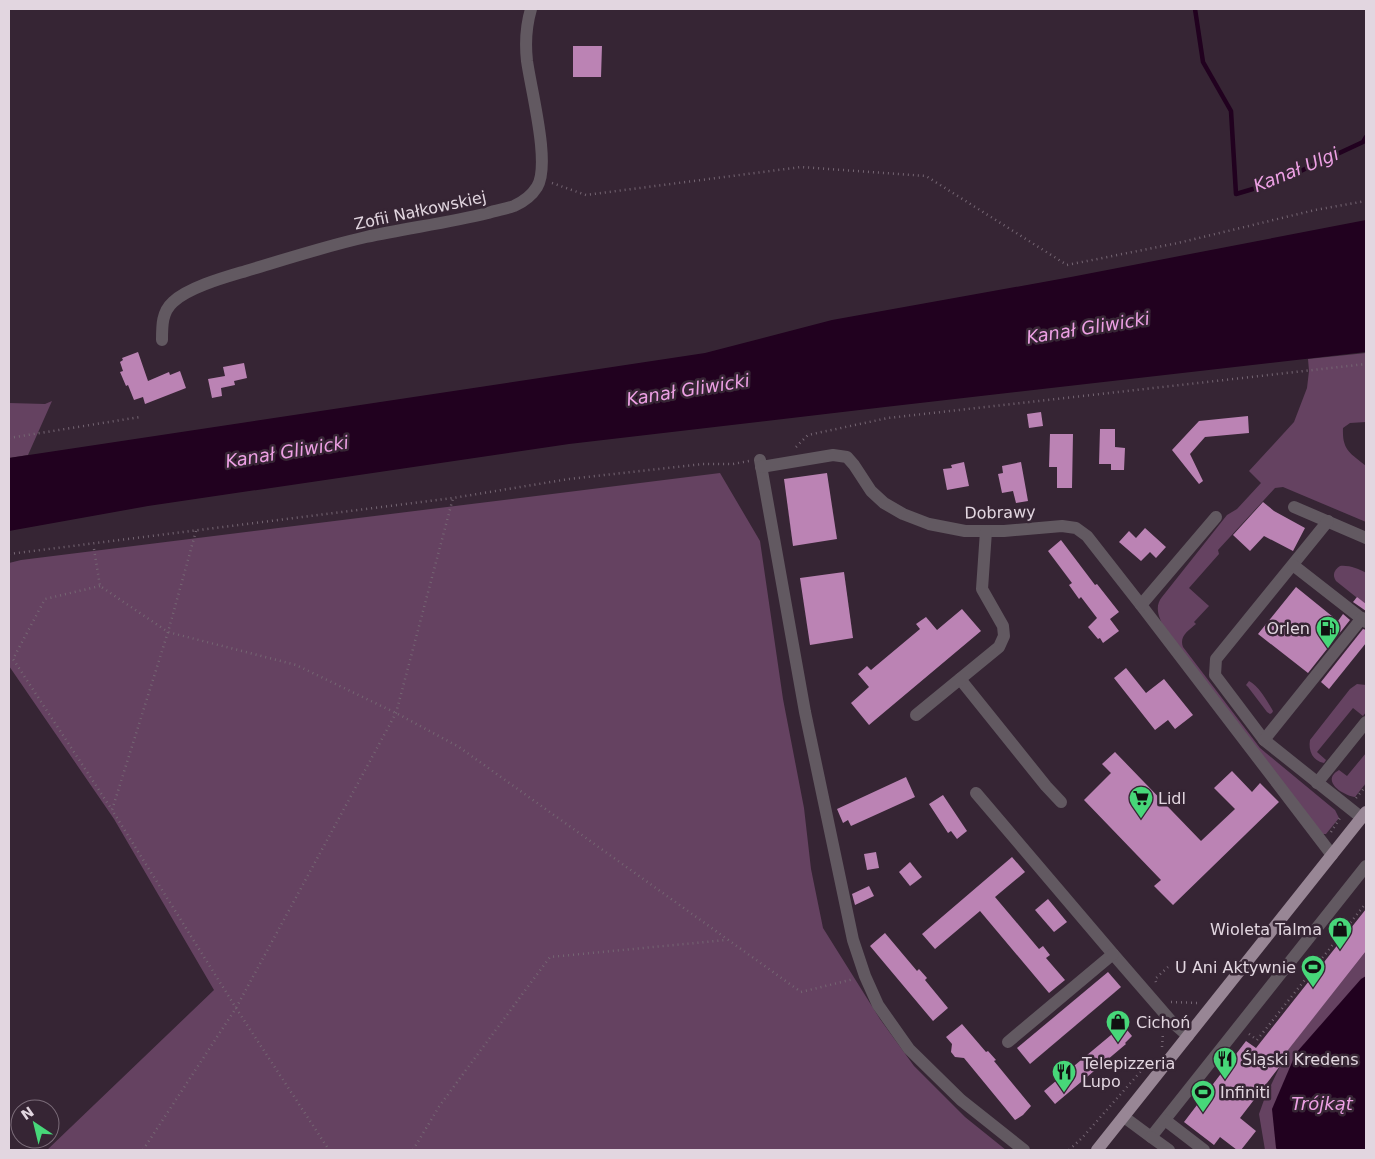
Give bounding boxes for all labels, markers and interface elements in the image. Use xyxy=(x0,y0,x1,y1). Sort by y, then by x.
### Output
water label: Kanał Ulgi xyxy=(1250,143,1342,196)
street label: Zofii Nałkowskiej xyxy=(352,187,488,234)
water label: Kanał Gliwicki xyxy=(1025,307,1151,348)
water label: Kanał Gliwicki xyxy=(625,369,751,410)
water label: Kanał Gliwicki xyxy=(224,431,350,472)
street label: Dobrawy xyxy=(964,502,1036,523)
fuel station icon: Orlen xyxy=(1315,615,1341,649)
place label: Orlen xyxy=(1266,619,1310,638)
supermarket icon: Lidl xyxy=(1128,785,1154,819)
place label: Lidl xyxy=(1158,789,1186,808)
shop icon: Wioleta Talma xyxy=(1327,916,1353,950)
place label: Wioleta Talma xyxy=(1210,920,1322,939)
sports icon: U Ani Aktywnie xyxy=(1300,954,1326,988)
place label: U Ani Aktywnie xyxy=(1175,958,1296,977)
shop icon: Cichoń xyxy=(1105,1009,1131,1043)
place label: Cichoń xyxy=(1136,1013,1190,1032)
restaurant icon: Śląski Kredens xyxy=(1212,1046,1238,1080)
place label: Śląski Kredens xyxy=(1242,1050,1359,1069)
place label: Telepizzeria Lupo xyxy=(1081,1054,1175,1091)
restaurant icon: Telepizzeria Lupo xyxy=(1051,1059,1077,1093)
sports icon: Infiniti xyxy=(1190,1079,1216,1113)
place label: Infiniti xyxy=(1220,1083,1270,1102)
water label: Trójkąt xyxy=(1291,1093,1354,1114)
north arrow xyxy=(10,1099,60,1149)
text: N xyxy=(18,1103,37,1123)

